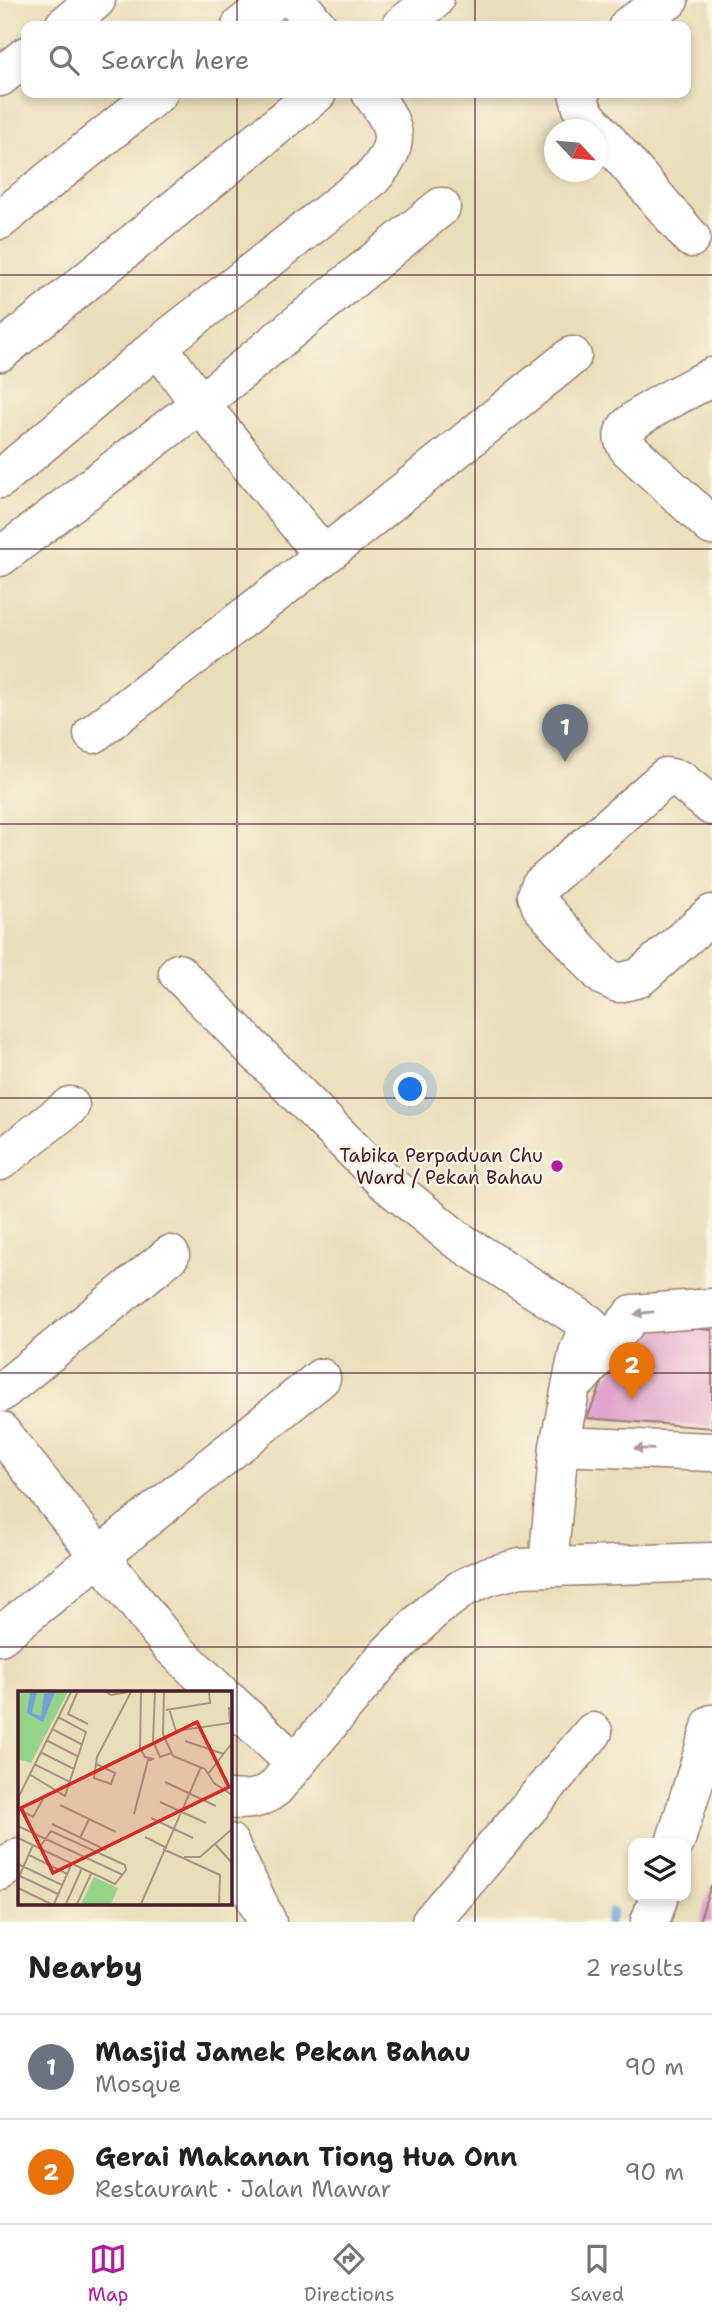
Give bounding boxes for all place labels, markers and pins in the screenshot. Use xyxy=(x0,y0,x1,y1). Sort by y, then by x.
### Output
pin: 1 xyxy=(542,704,588,762)
place label: Tabika Perpaduan Chu Ward / Pekan Bahau xyxy=(339,1143,543,1190)
marker: Tabika Perpaduan Chu Ward / Pekan Bahau xyxy=(549,1158,565,1174)
pin: 2 xyxy=(609,1342,655,1400)

